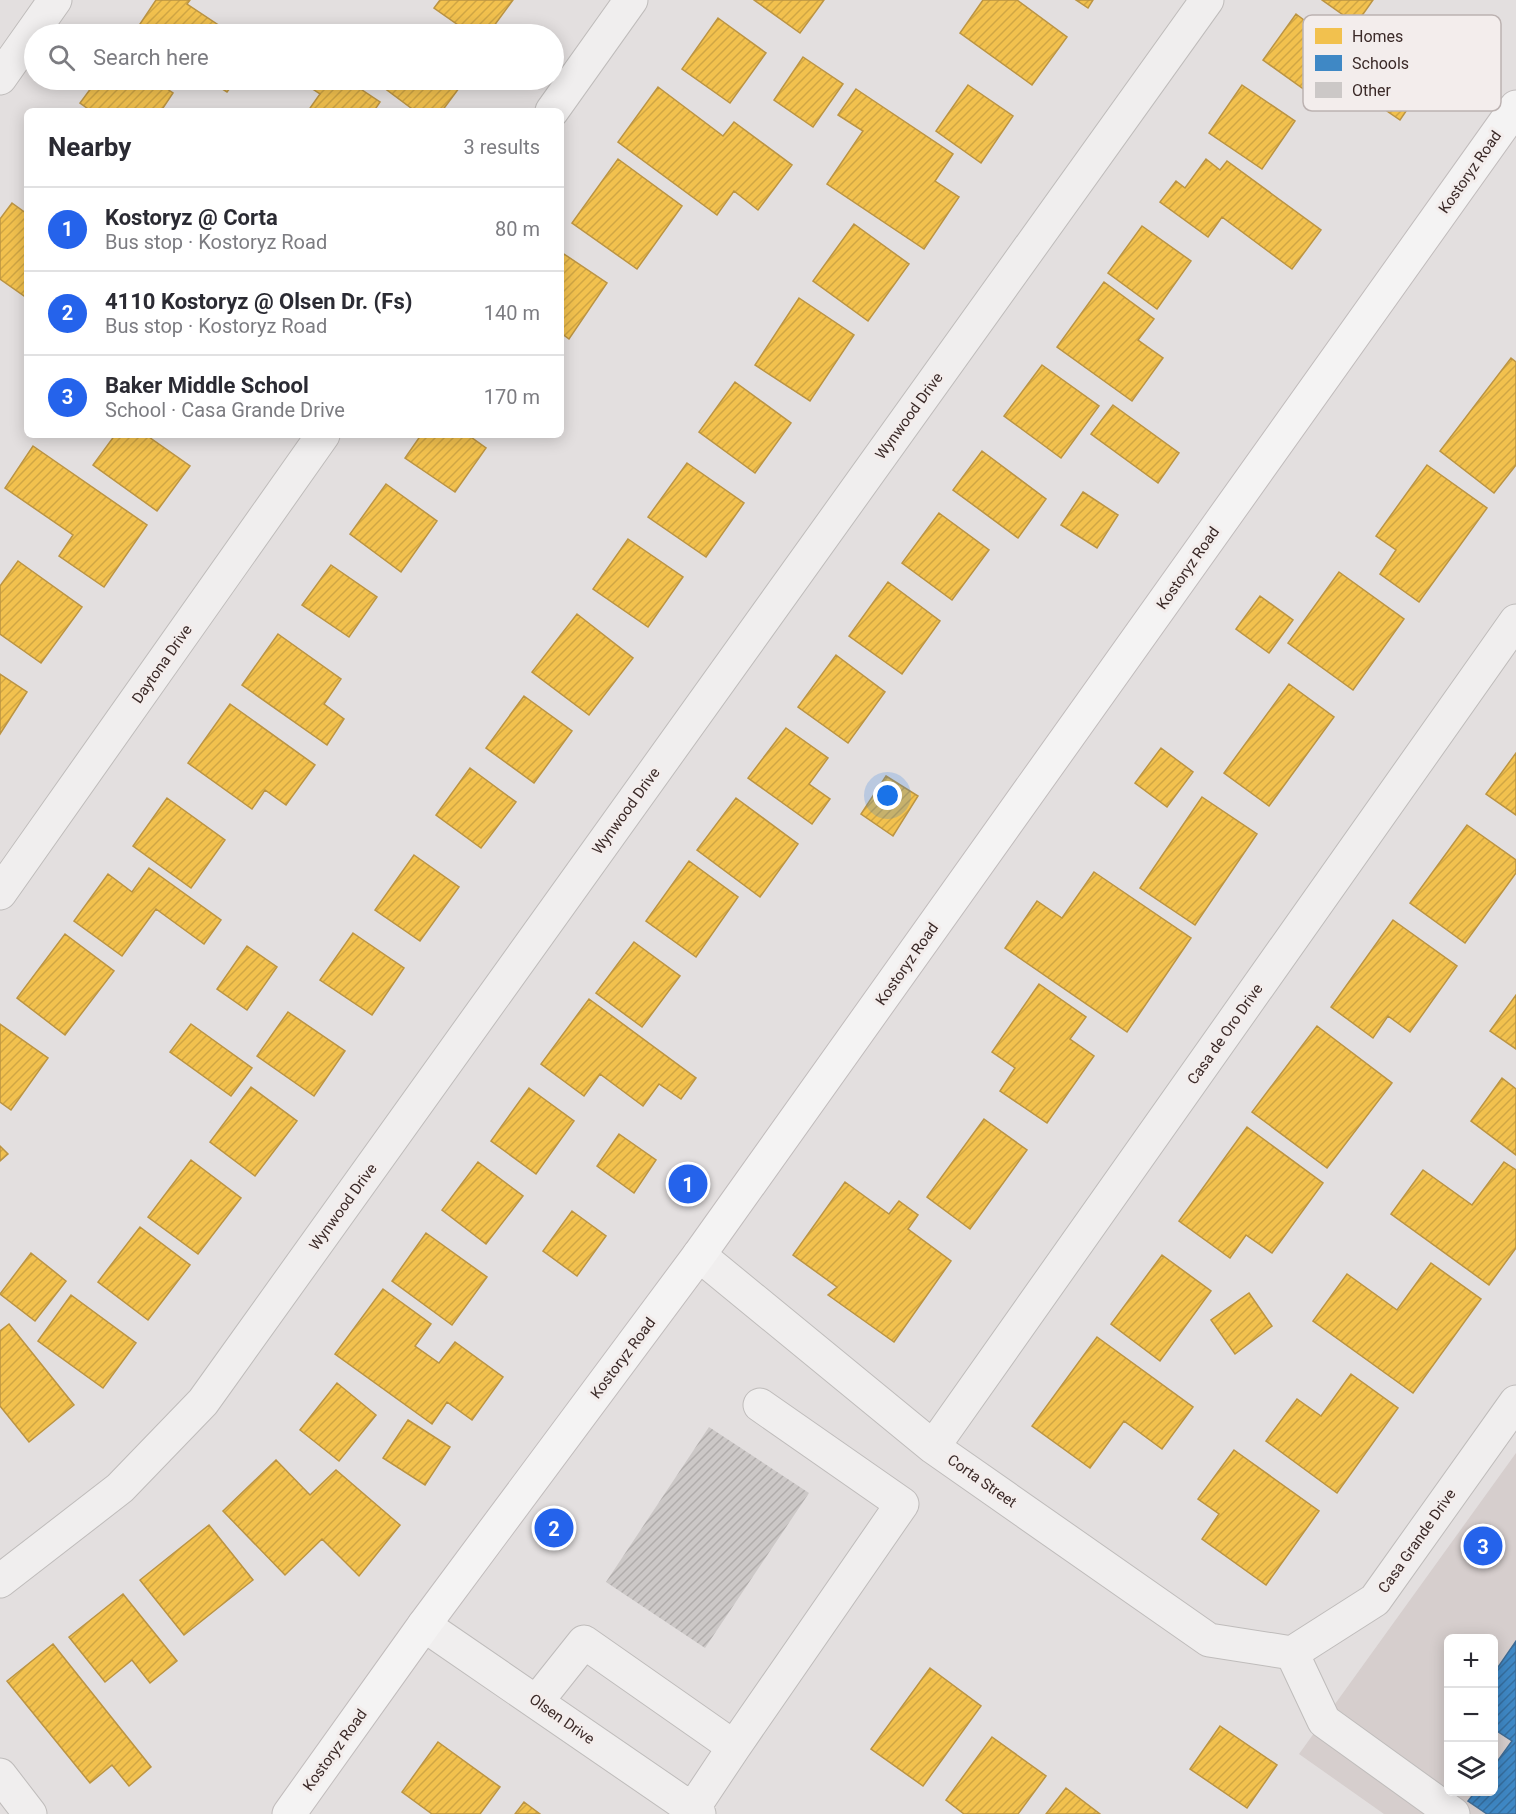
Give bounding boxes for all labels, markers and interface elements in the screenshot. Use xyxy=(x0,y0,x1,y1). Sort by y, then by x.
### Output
legend xyxy=(1303,15,1501,111)
search box xyxy=(24,24,564,90)
text: Homes xyxy=(1352,27,1403,46)
icon: search xyxy=(45,41,78,74)
text: Search here xyxy=(93,45,209,70)
text: Schools xyxy=(1352,54,1409,73)
text: Other xyxy=(1352,81,1392,100)
street label: Kostoryz Road xyxy=(1435,127,1505,217)
text: Nearby xyxy=(48,132,131,162)
text: 3 results xyxy=(464,135,540,159)
text: Kostoryz @ Corta xyxy=(105,205,278,230)
text: 1 xyxy=(62,217,73,241)
text: 80 m xyxy=(495,217,540,241)
text: Bus stop · Kostoryz Road xyxy=(105,230,327,254)
text: 4110 Kostoryz @ Olsen Dr. (Fs) xyxy=(105,289,412,314)
text: 2 xyxy=(62,301,73,325)
text: 140 m xyxy=(484,301,540,325)
text: Bus stop · Kostoryz Road xyxy=(105,314,327,338)
street label: Wynwood Drive xyxy=(871,369,947,463)
text: Baker Middle School xyxy=(105,373,309,398)
text: 3 xyxy=(62,385,73,409)
text: 170 m xyxy=(484,385,540,409)
text: School · Casa Grande Drive xyxy=(105,398,345,422)
street label: Kostoryz Road xyxy=(1153,523,1223,613)
street label: Daytona Drive xyxy=(128,621,196,707)
street label: Wynwood Drive xyxy=(588,764,664,858)
your location xyxy=(873,781,902,810)
street label: Kostoryz Road xyxy=(872,919,942,1009)
street label: Casa de Oro Drive xyxy=(1184,980,1266,1088)
street label: Wynwood Drive xyxy=(305,1160,381,1254)
pin: 1 xyxy=(668,1162,708,1206)
street label: Kostoryz Road xyxy=(587,1314,659,1402)
street label: Corta Street xyxy=(944,1451,1020,1511)
street label: Casa Grande Drive xyxy=(1374,1485,1460,1596)
pin: 2 xyxy=(534,1506,574,1550)
pin: 3 xyxy=(1464,1524,1502,1568)
map controls xyxy=(1444,1634,1498,1796)
button: + xyxy=(1444,1634,1498,1688)
button: − xyxy=(1444,1688,1498,1742)
street label: Olsen Drive xyxy=(526,1690,598,1748)
street label: Kostoryz Road xyxy=(299,1706,371,1794)
button: layers xyxy=(1444,1742,1498,1796)

